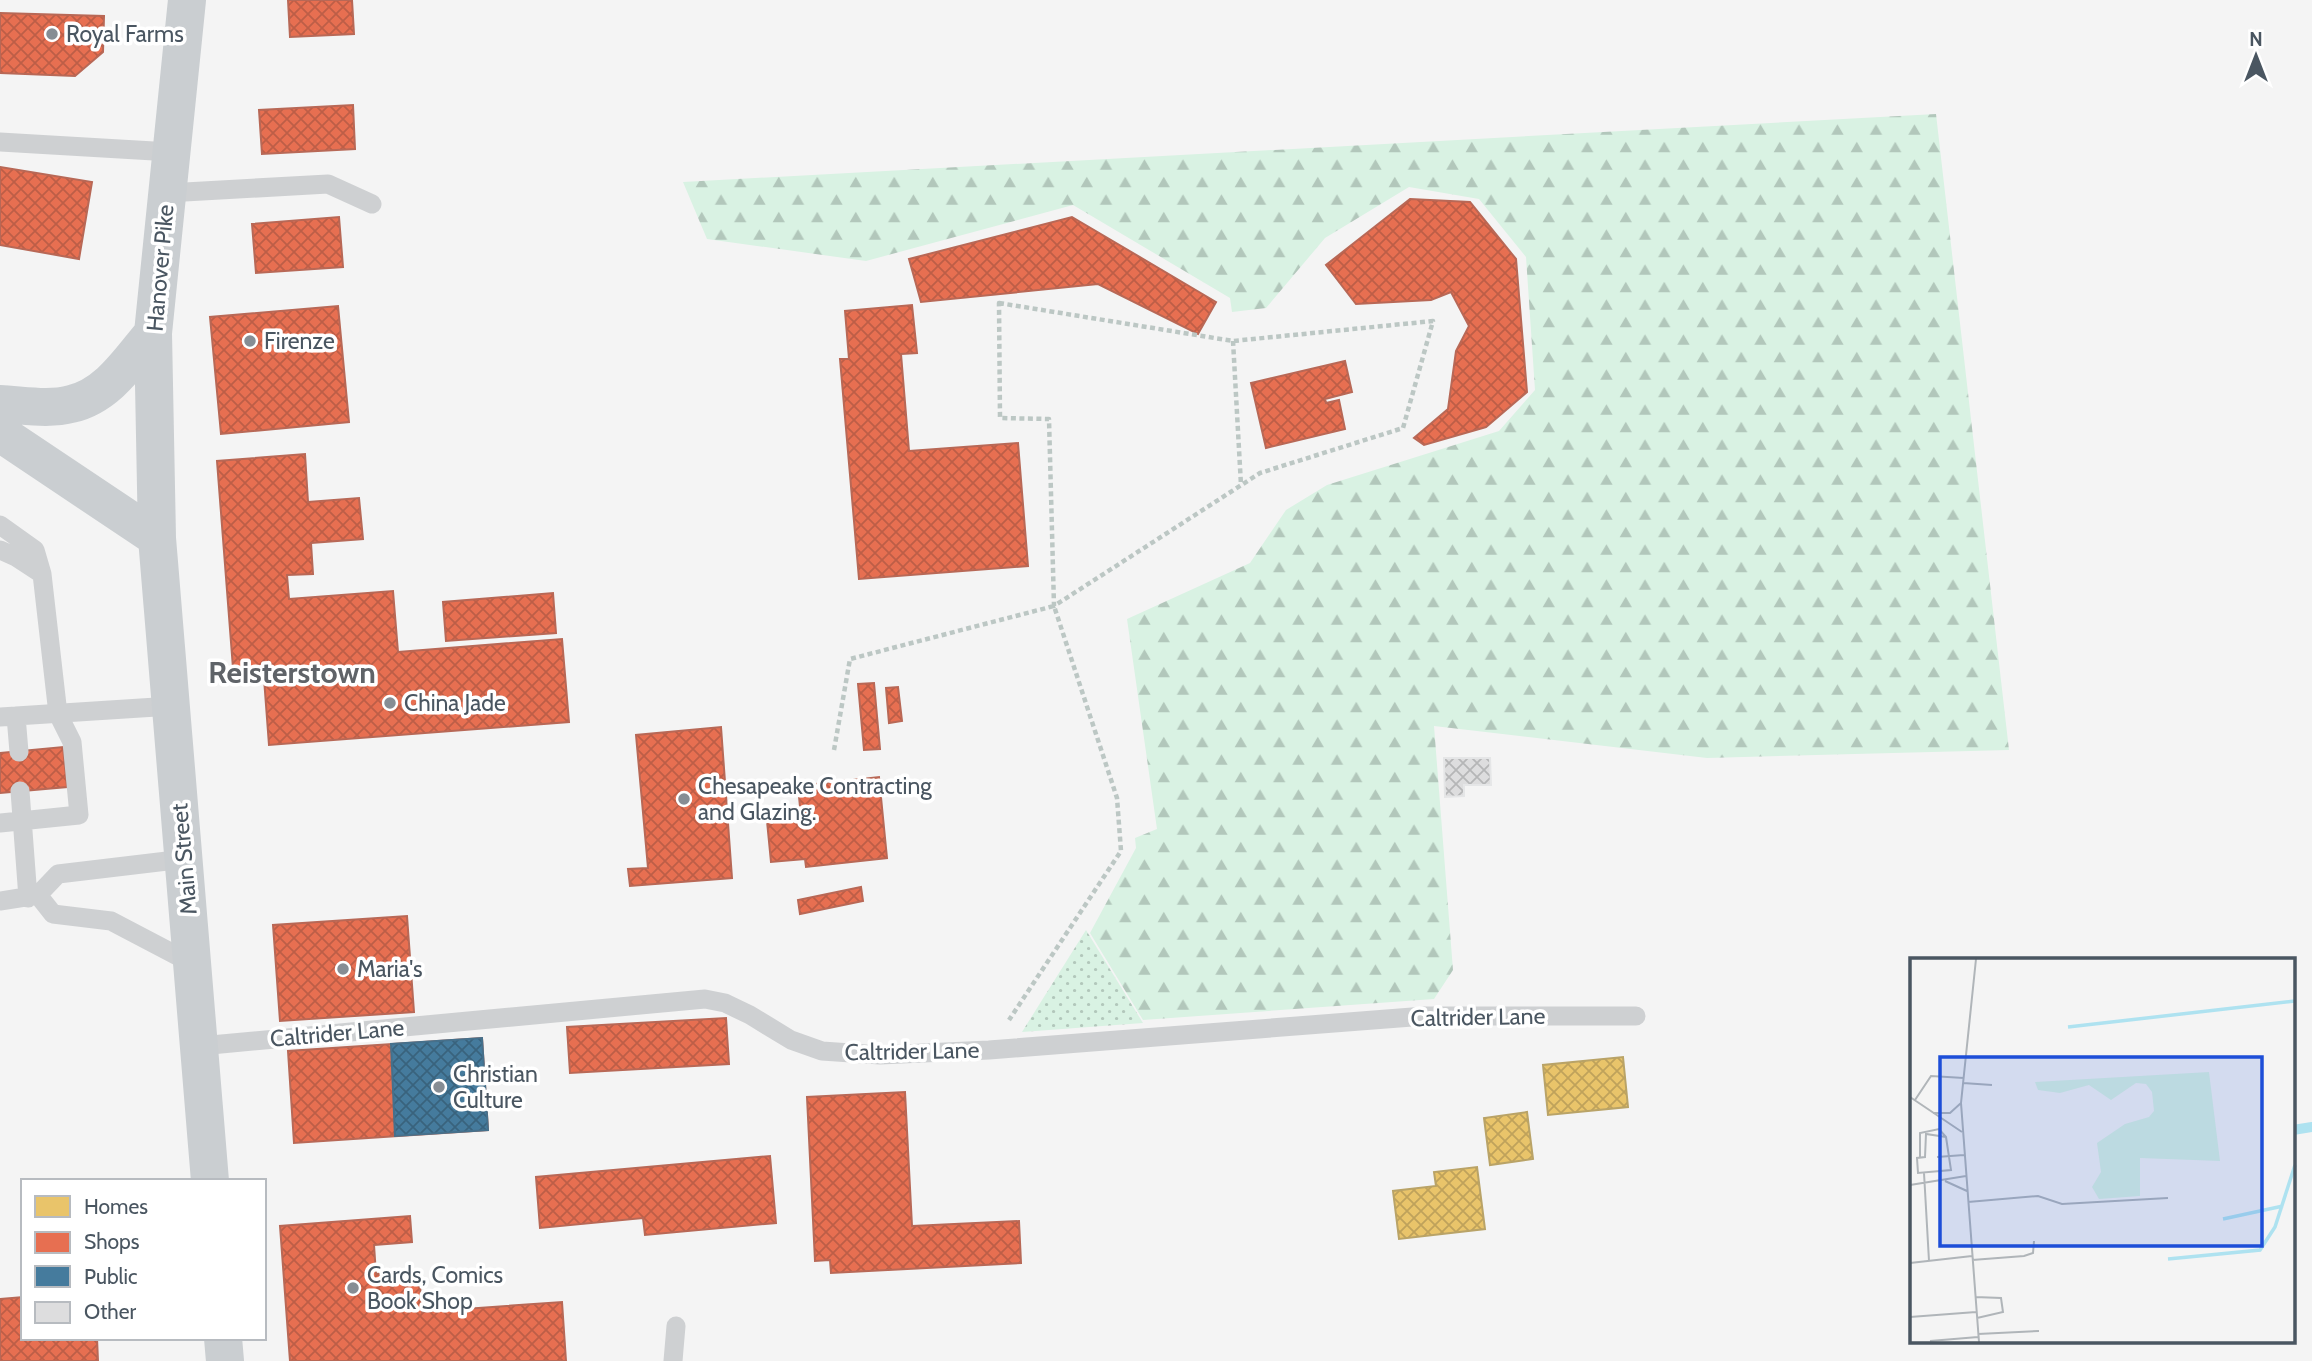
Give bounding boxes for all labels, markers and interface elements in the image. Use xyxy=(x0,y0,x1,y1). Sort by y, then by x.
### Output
place label: Royal Farms xyxy=(66,20,184,48)
north arrow xyxy=(2221,21,2291,91)
marker: Royal Farms xyxy=(44,26,60,42)
text: N xyxy=(2249,28,2263,51)
street label: Hanover Pike xyxy=(141,203,180,333)
place label: Firenze xyxy=(264,327,335,355)
marker: Firenze xyxy=(242,333,258,349)
district label: Reisterstown xyxy=(208,654,376,691)
place label: China Jade xyxy=(404,689,506,717)
marker: China Jade xyxy=(382,695,398,711)
place label: Chesapeake Contracting and Glazing. xyxy=(698,772,932,826)
marker: Chesapeake Contracting and Glazing. xyxy=(676,791,692,807)
street label: Main Street xyxy=(165,802,203,916)
place label: Maria's xyxy=(357,955,422,983)
inset map xyxy=(1910,958,2294,1344)
marker: Maria's xyxy=(335,961,351,977)
street label: Caltrider Lane xyxy=(1410,1002,1546,1032)
street label: Caltrider Lane xyxy=(269,1013,405,1053)
street label: Caltrider Lane xyxy=(844,1036,980,1066)
place label: Christian Culture xyxy=(453,1060,538,1114)
marker: Christian Culture xyxy=(431,1079,447,1095)
legend xyxy=(21,1179,266,1340)
text: Homes xyxy=(84,1194,148,1219)
text: Shops xyxy=(84,1229,140,1254)
place label: Cards, Comics Book Shop xyxy=(367,1261,503,1315)
text: Public xyxy=(84,1264,138,1289)
marker: Cards, Comics Book Shop xyxy=(345,1280,361,1296)
text: Other xyxy=(84,1299,136,1324)

